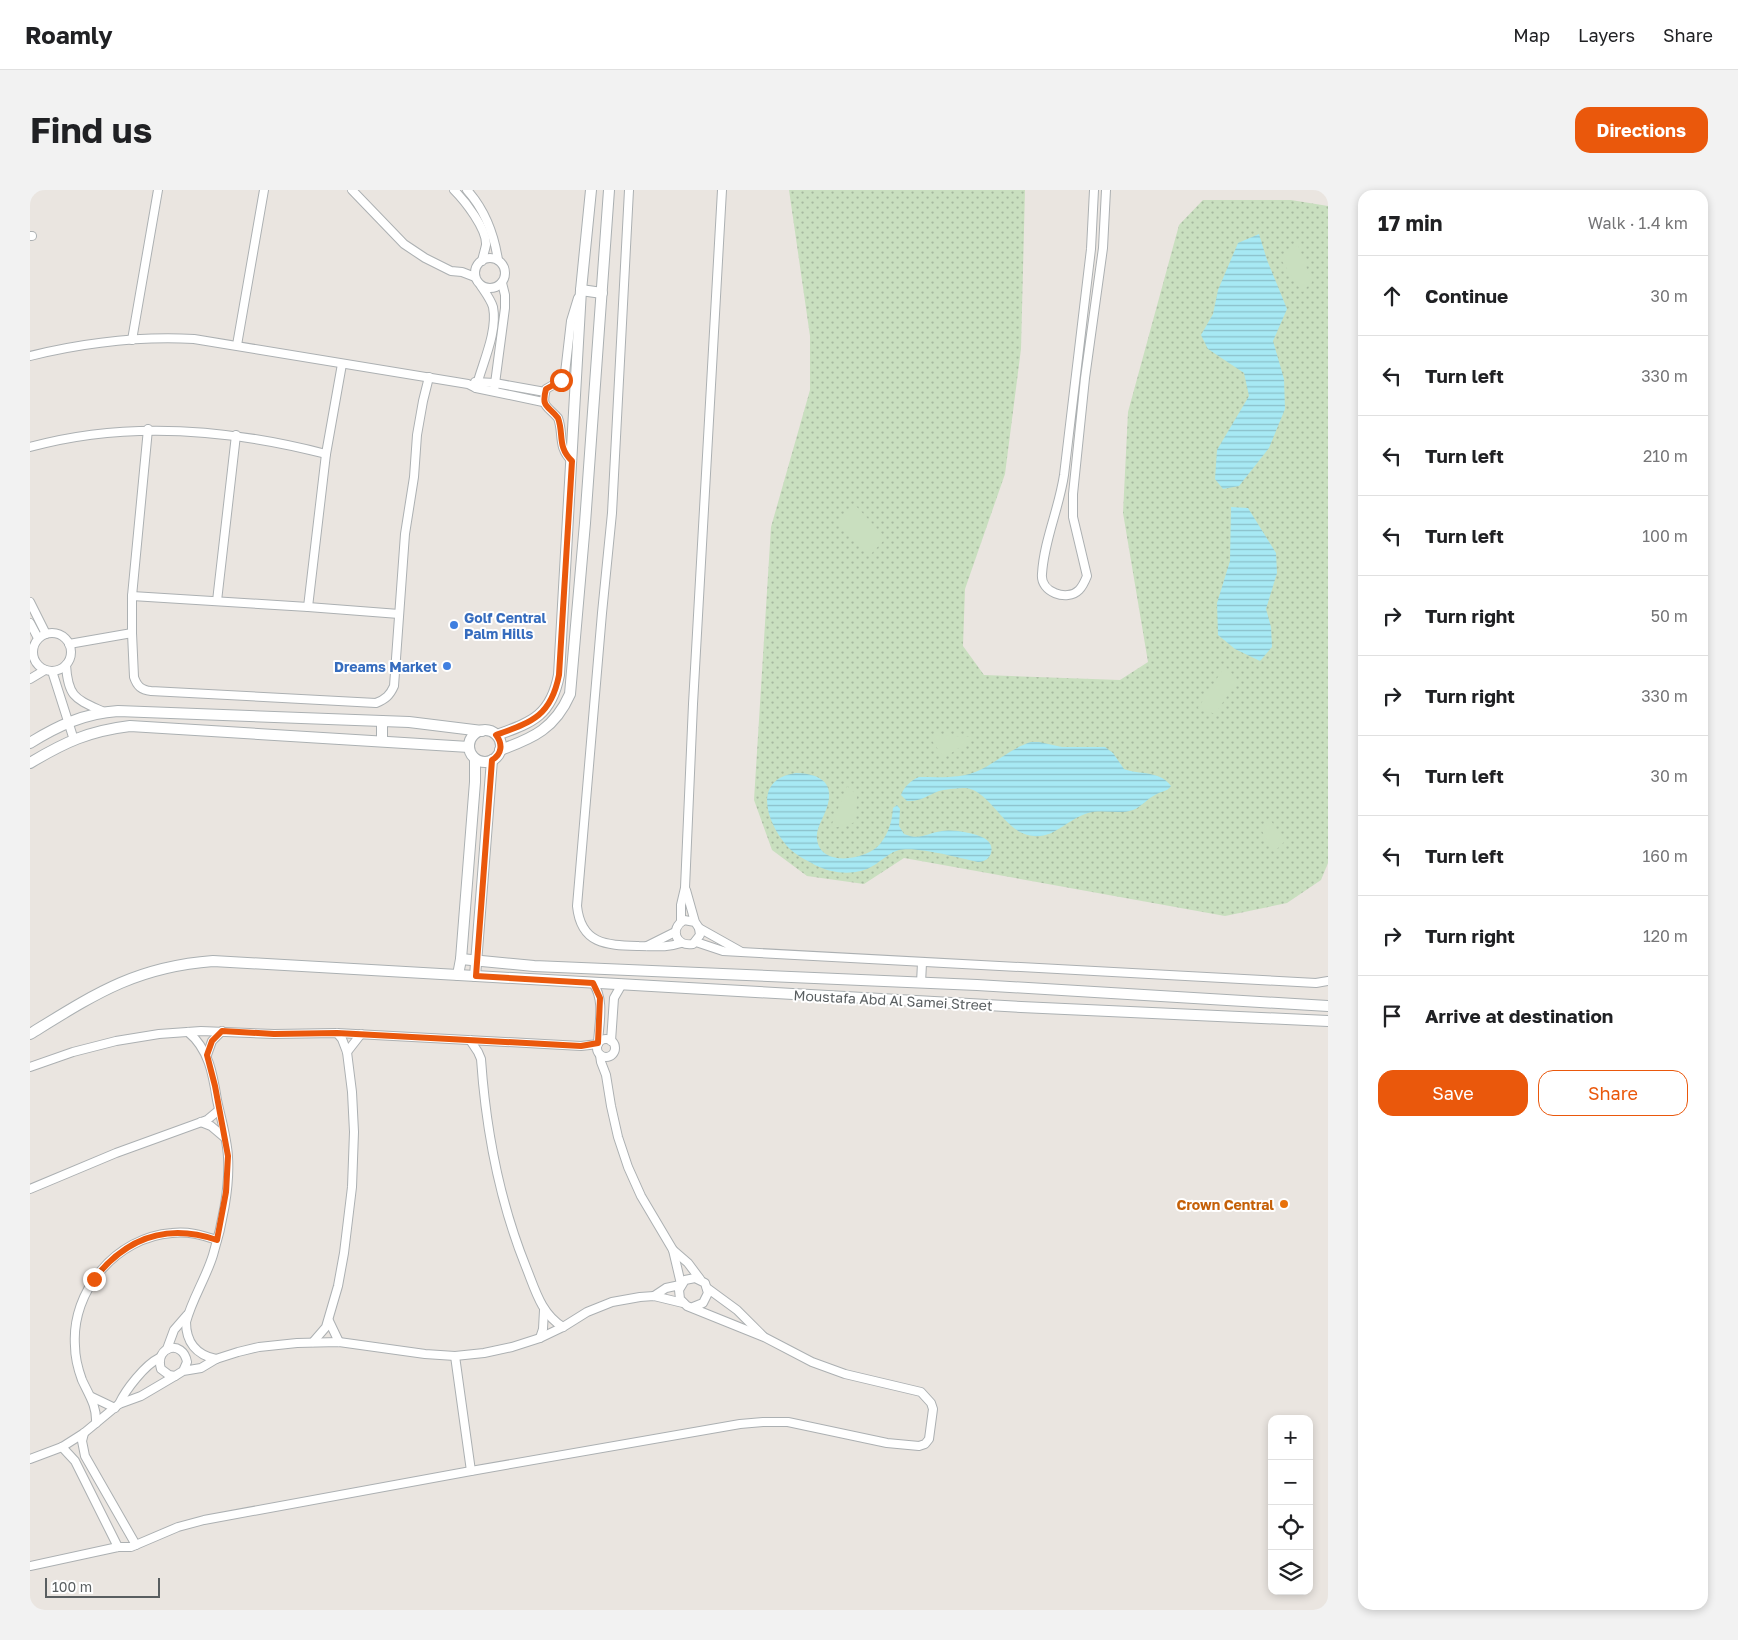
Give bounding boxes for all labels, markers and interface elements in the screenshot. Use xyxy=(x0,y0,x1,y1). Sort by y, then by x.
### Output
text: Roamly xyxy=(25,20,113,49)
text: Map xyxy=(1513,24,1550,46)
text: Layers xyxy=(1578,24,1635,46)
text: Share xyxy=(1663,24,1713,46)
button: Directions xyxy=(1575,107,1708,153)
text: Find us xyxy=(30,109,152,151)
text: 17 min xyxy=(1378,210,1442,236)
text: Walk · 1.4 km xyxy=(1588,213,1688,233)
icon: ahead xyxy=(1378,282,1406,310)
text: Continue xyxy=(1425,284,1508,307)
text: 30 m xyxy=(1651,286,1688,306)
icon: left xyxy=(1378,362,1406,390)
text: Turn left xyxy=(1425,364,1504,387)
text: 330 m xyxy=(1641,366,1688,386)
route start xyxy=(550,369,573,392)
icon: left xyxy=(1378,442,1406,470)
text: Turn left xyxy=(1425,444,1504,467)
text: 210 m xyxy=(1643,446,1688,466)
icon: left xyxy=(1378,522,1406,550)
text: Turn left xyxy=(1425,524,1504,547)
text: 100 m xyxy=(1642,526,1688,546)
icon: right xyxy=(1378,602,1406,630)
text: Turn right xyxy=(1425,604,1515,627)
text: 50 m xyxy=(1651,606,1688,626)
place label: Golf Central Palm Hills xyxy=(464,609,546,642)
marker: Golf Central Palm Hills xyxy=(448,619,460,631)
place label: Dreams Market xyxy=(334,658,437,675)
marker: Dreams Market xyxy=(441,660,453,672)
icon: right xyxy=(1378,682,1406,710)
text: Turn right xyxy=(1425,684,1515,707)
text: 330 m xyxy=(1641,686,1688,706)
icon: left xyxy=(1378,762,1406,790)
text: Turn left xyxy=(1425,764,1504,787)
text: 30 m xyxy=(1651,766,1688,786)
icon: left xyxy=(1378,842,1406,870)
text: Turn left xyxy=(1425,844,1504,867)
text: 160 m xyxy=(1642,846,1688,866)
icon: right xyxy=(1378,922,1406,950)
text: Turn right xyxy=(1425,924,1515,947)
text: 120 m xyxy=(1643,926,1688,946)
street label: Moustafa Abd Al Samei Street xyxy=(793,986,993,1014)
icon: arrive xyxy=(1378,1002,1406,1030)
text: Arrive at destination xyxy=(1425,1004,1613,1027)
button: Save xyxy=(1378,1070,1528,1116)
button: Share xyxy=(1538,1070,1688,1116)
place label: Crown Central xyxy=(1177,1196,1274,1213)
marker: Crown Central xyxy=(1278,1198,1290,1210)
route end xyxy=(83,1268,106,1291)
map controls xyxy=(1268,1415,1313,1595)
button: + xyxy=(1268,1415,1313,1460)
button: − xyxy=(1268,1460,1313,1505)
button: locate xyxy=(1268,1505,1313,1550)
button: layers xyxy=(1268,1550,1313,1595)
scale bar xyxy=(45,1575,160,1598)
text: 100 m xyxy=(52,1578,92,1595)

